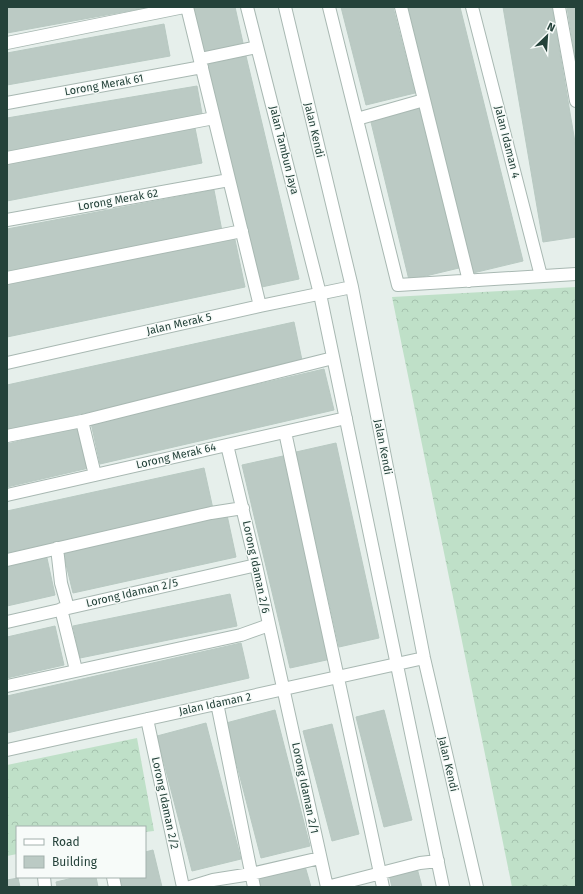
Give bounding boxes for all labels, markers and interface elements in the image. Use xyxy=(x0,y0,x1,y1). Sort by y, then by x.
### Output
north arrow xyxy=(527,16,567,56)
text: N xyxy=(545,20,557,35)
street label: Lorong Merak 61 xyxy=(63,72,145,98)
street label: Jalan Kendi xyxy=(301,101,327,159)
street label: Jalan Tambun Jaya xyxy=(267,104,301,196)
street label: Jalan Idaman 4 xyxy=(492,104,522,180)
street label: Lorong Merak 62 xyxy=(77,187,159,213)
street label: Jalan Merak 5 xyxy=(145,310,213,338)
street label: Jalan Kendi xyxy=(371,418,395,476)
street label: Lorong Merak 64 xyxy=(135,440,217,472)
street label: Lorong Idaman 2/6 xyxy=(240,520,272,615)
street label: Lorong Idaman 2/5 xyxy=(85,576,180,610)
street label: Jalan Idaman 2 xyxy=(178,690,252,718)
street label: Jalan Kendi xyxy=(435,735,461,793)
street label: Lorong Idaman 2/1 xyxy=(289,741,321,835)
street label: Lorong Idaman 2/2 xyxy=(149,756,181,850)
legend xyxy=(16,826,146,878)
text: Road xyxy=(52,835,80,849)
text: Building xyxy=(52,855,98,869)

